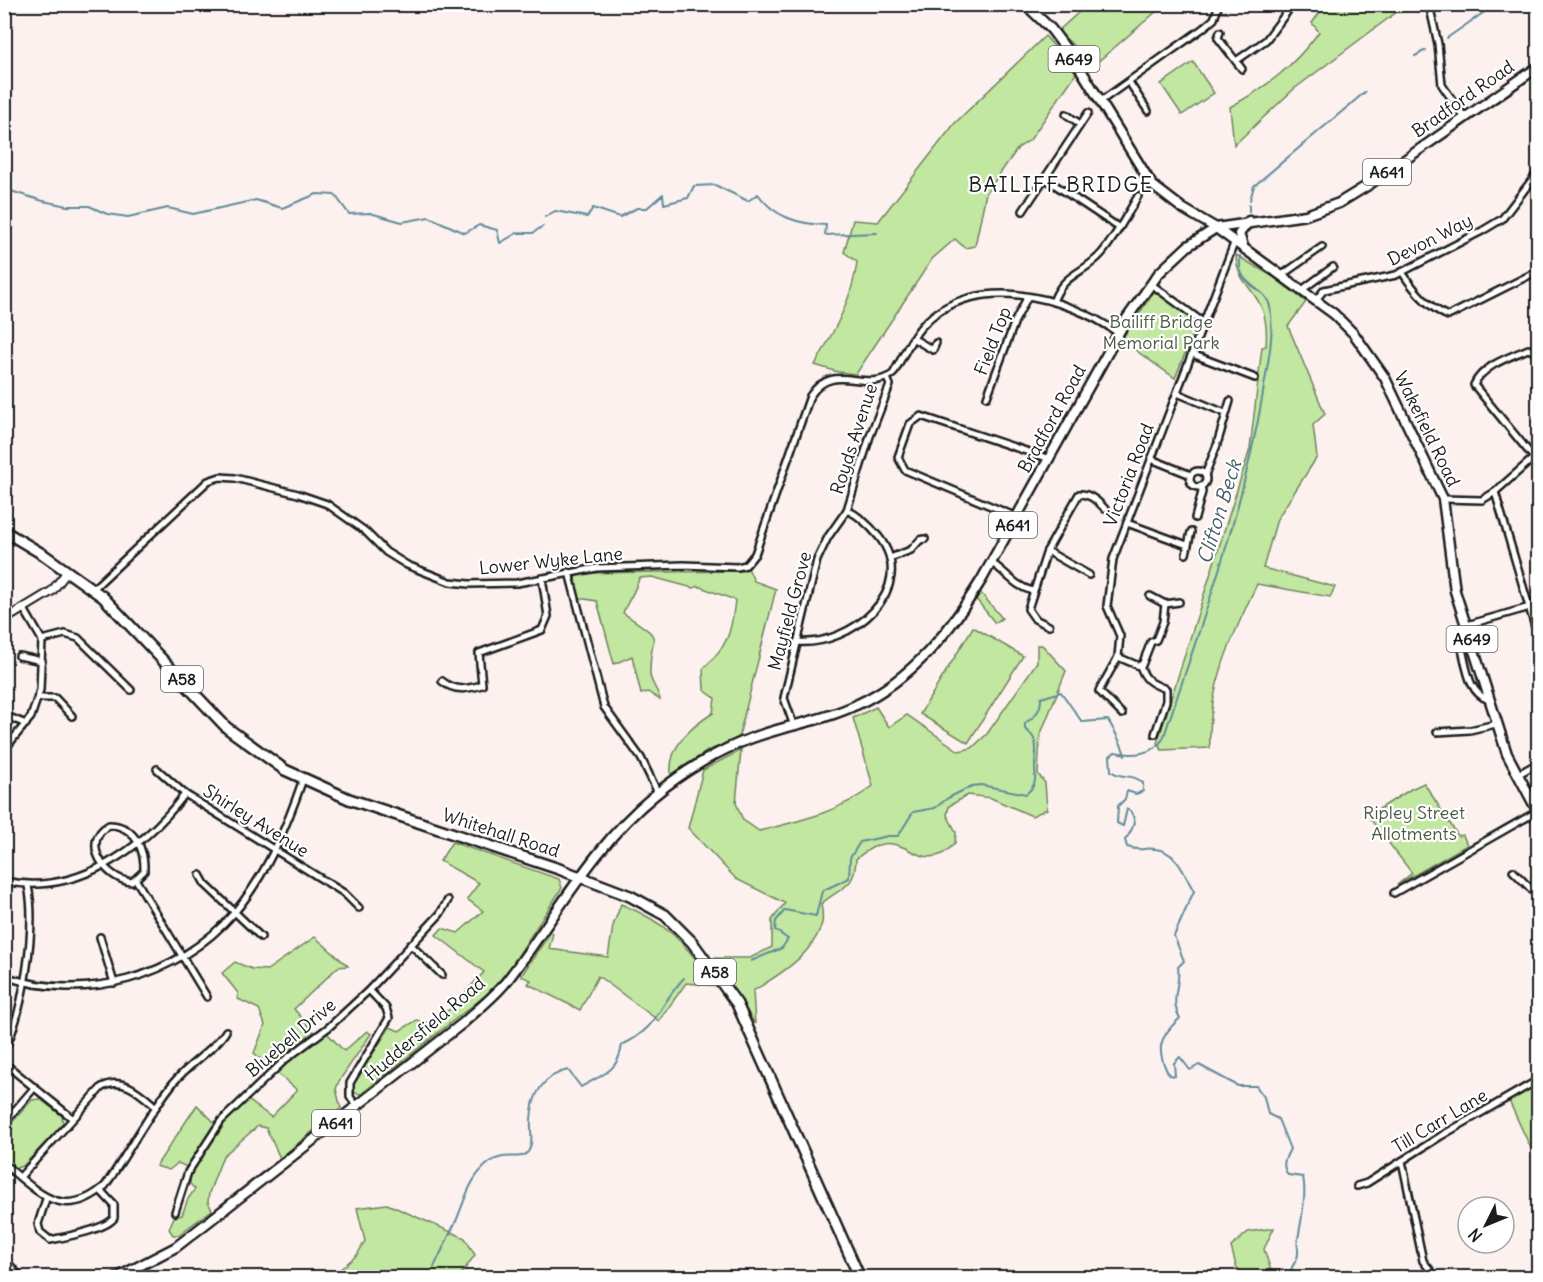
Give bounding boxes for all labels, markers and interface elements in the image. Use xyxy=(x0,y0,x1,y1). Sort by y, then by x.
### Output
road number: A649 xyxy=(1048,46,1100,72)
street label: Bradford Road xyxy=(1407,55,1519,142)
road number: A641 xyxy=(1363,159,1411,185)
district label: BAILIFF BRIDGE xyxy=(968,171,1154,198)
street label: Devon Way xyxy=(1383,208,1476,271)
street label: Field Top xyxy=(969,303,1016,378)
park label: Bailiff Bridge Memorial Park xyxy=(1102,310,1220,354)
street label: Bradford Road xyxy=(1012,360,1091,477)
street label: Wakefield Road xyxy=(1390,367,1465,491)
street label: Royds Avenue xyxy=(825,381,882,497)
street label: Victoria Road xyxy=(1098,420,1159,530)
water label: Clifton Beck xyxy=(1191,455,1247,567)
road number: A641 xyxy=(989,512,1037,538)
street label: Lower Wyke Lane xyxy=(478,542,624,579)
street label: Mayfield Grove xyxy=(763,549,816,673)
road number: A649 xyxy=(1446,626,1498,652)
road number: A58 xyxy=(161,666,203,692)
street label: Shirley Avenue xyxy=(199,779,313,862)
park label: Ripley Street Allotments xyxy=(1363,801,1465,845)
street label: Whitehall Road xyxy=(440,803,563,862)
road number: A58 xyxy=(694,959,736,985)
street label: Huddersfield Road xyxy=(360,971,490,1086)
street label: Bluebell Drive xyxy=(241,993,340,1082)
street label: Till Carr Lane xyxy=(1388,1083,1491,1158)
road number: A641 xyxy=(312,1110,360,1136)
north arrow xyxy=(1456,1195,1516,1255)
text: N xyxy=(1464,1224,1486,1246)

